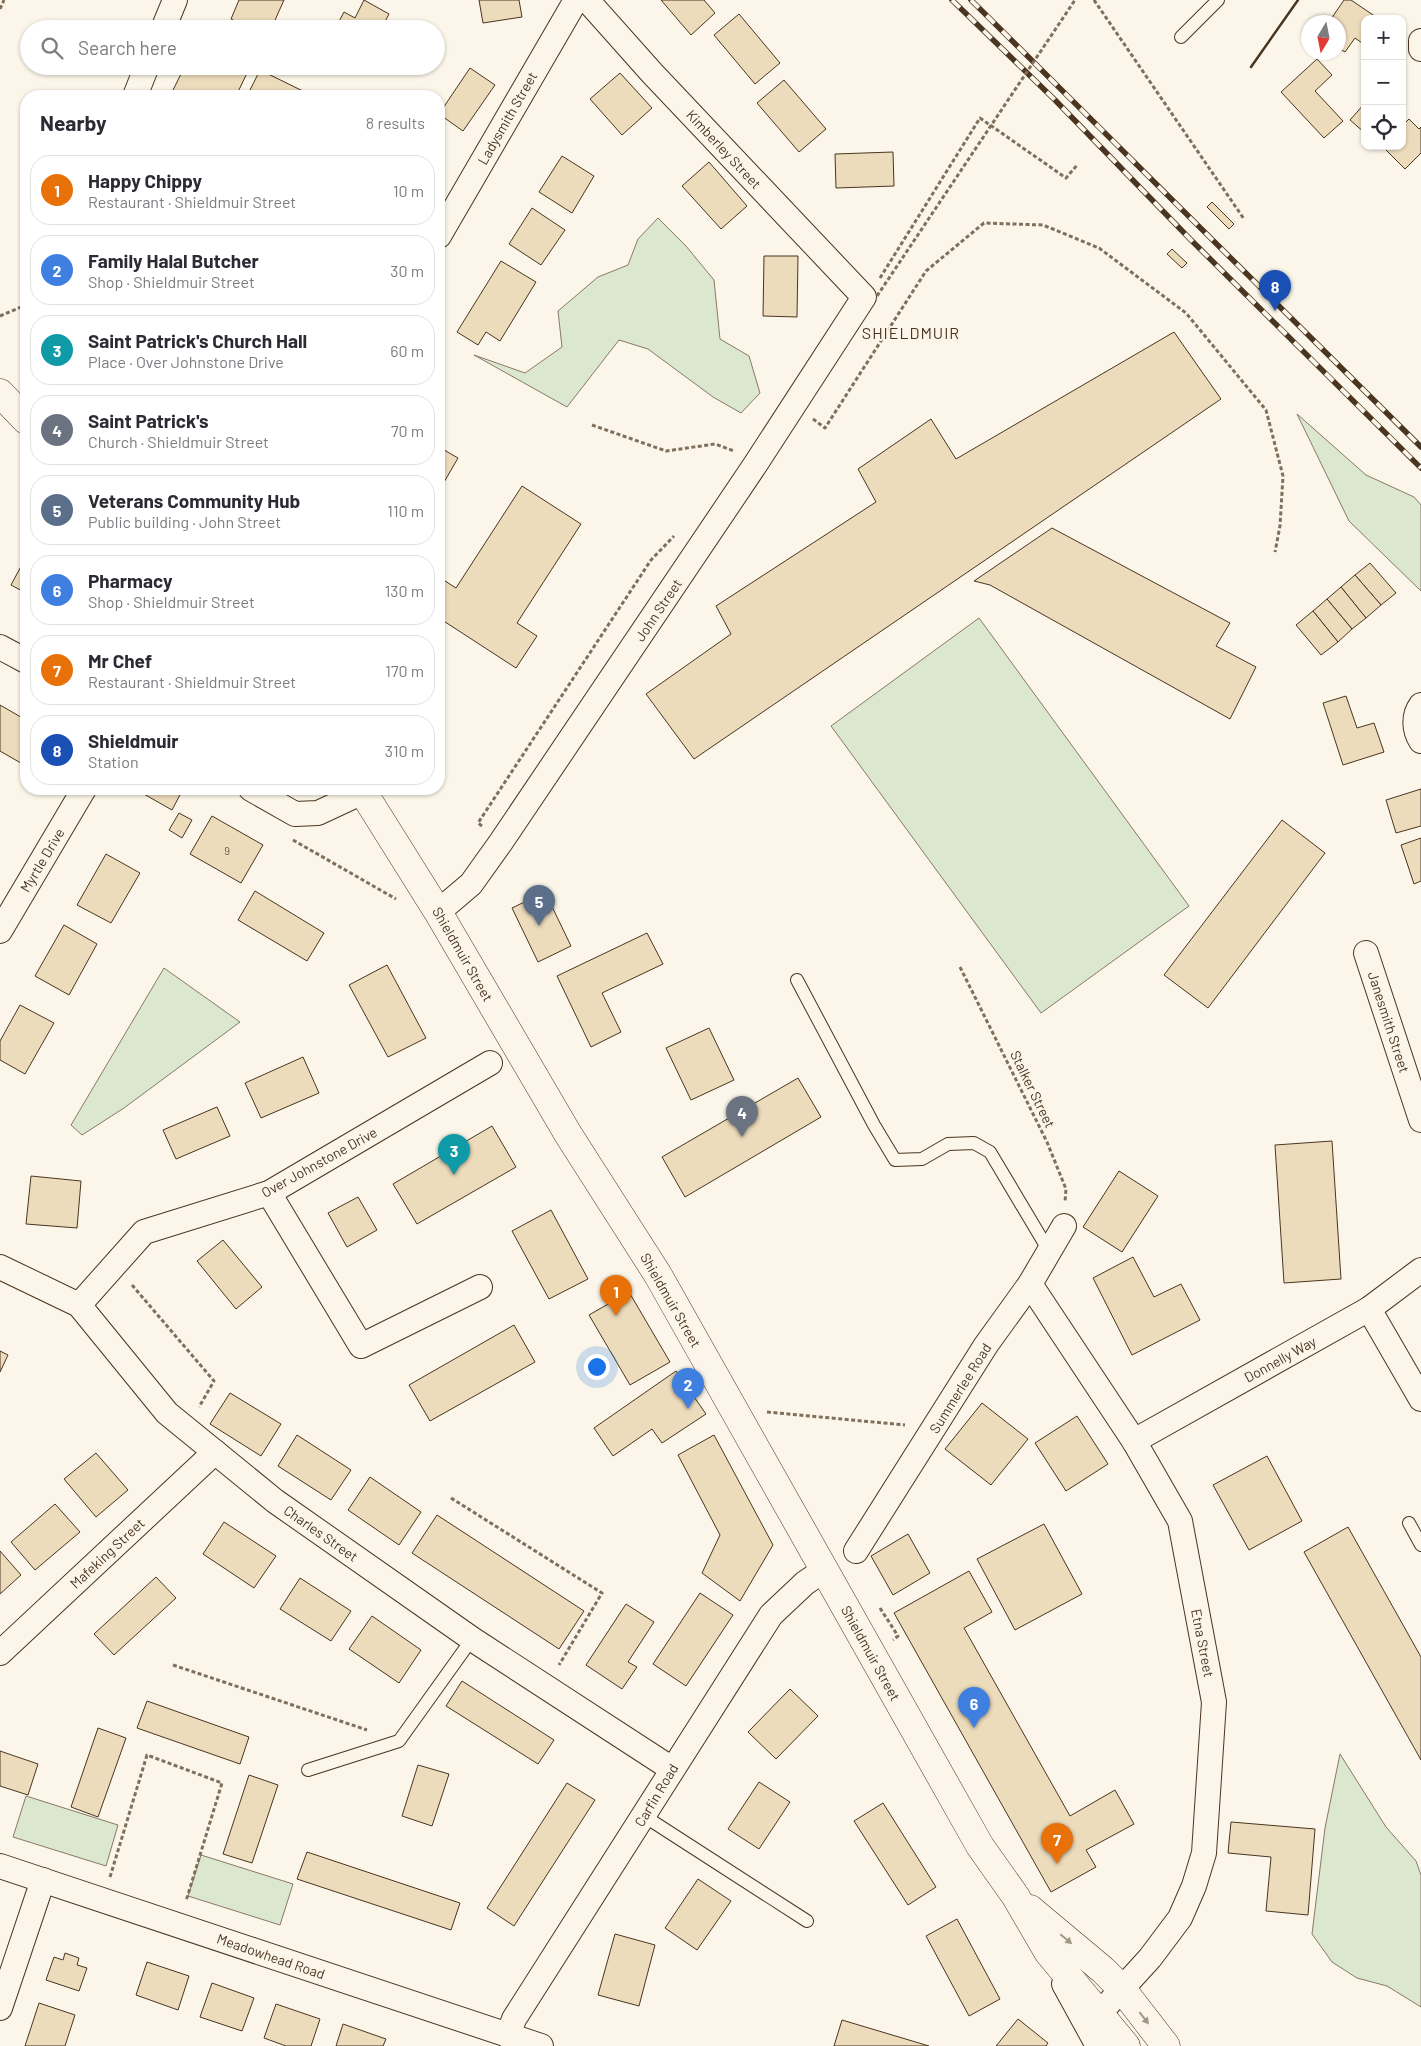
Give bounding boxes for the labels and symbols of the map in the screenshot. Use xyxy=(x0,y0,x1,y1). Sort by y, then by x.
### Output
north arrow xyxy=(1301,15,1346,60)
street label: Ladysmith Street xyxy=(474,69,540,167)
street label: Kimberley Street xyxy=(683,106,765,192)
pin: 8 xyxy=(1259,270,1291,311)
district label: SHIELDMUIR xyxy=(862,323,960,342)
street label: John Street xyxy=(631,575,685,645)
street label: Myrtle Drive xyxy=(16,825,68,895)
house number: 9 xyxy=(224,844,230,857)
pin: 5 xyxy=(523,885,555,926)
street label: Shieldmuir Street xyxy=(429,904,497,1004)
street label: Janesmith Street xyxy=(1365,969,1413,1075)
street label: Stalker Street xyxy=(1007,1048,1059,1130)
pin: 4 xyxy=(726,1096,758,1137)
street label: Over Johnstone Drive xyxy=(258,1123,380,1201)
pin: 3 xyxy=(438,1134,470,1175)
street label: Shieldmuir Street xyxy=(637,1250,705,1350)
pin: 1 xyxy=(600,1275,632,1316)
street label: Donnelly Way xyxy=(1241,1332,1319,1386)
street label: Summerlee Road xyxy=(925,1340,995,1436)
your location xyxy=(584,1354,610,1380)
pin: 2 xyxy=(672,1368,704,1409)
street label: Charles Street xyxy=(281,1501,361,1565)
street label: Mafeking Street xyxy=(66,1514,148,1592)
street label: Shieldmuir Street xyxy=(838,1602,904,1704)
street label: Etna Street xyxy=(1188,1607,1218,1679)
pin: 6 xyxy=(958,1687,990,1728)
street label: Carfin Road xyxy=(631,1760,681,1830)
pin: 7 xyxy=(1041,1823,1073,1864)
street label: Meadowhead Road xyxy=(215,1930,327,1982)
one-way arrow xyxy=(1060,1934,1073,1945)
one-way arrow xyxy=(1138,2011,1149,2024)

